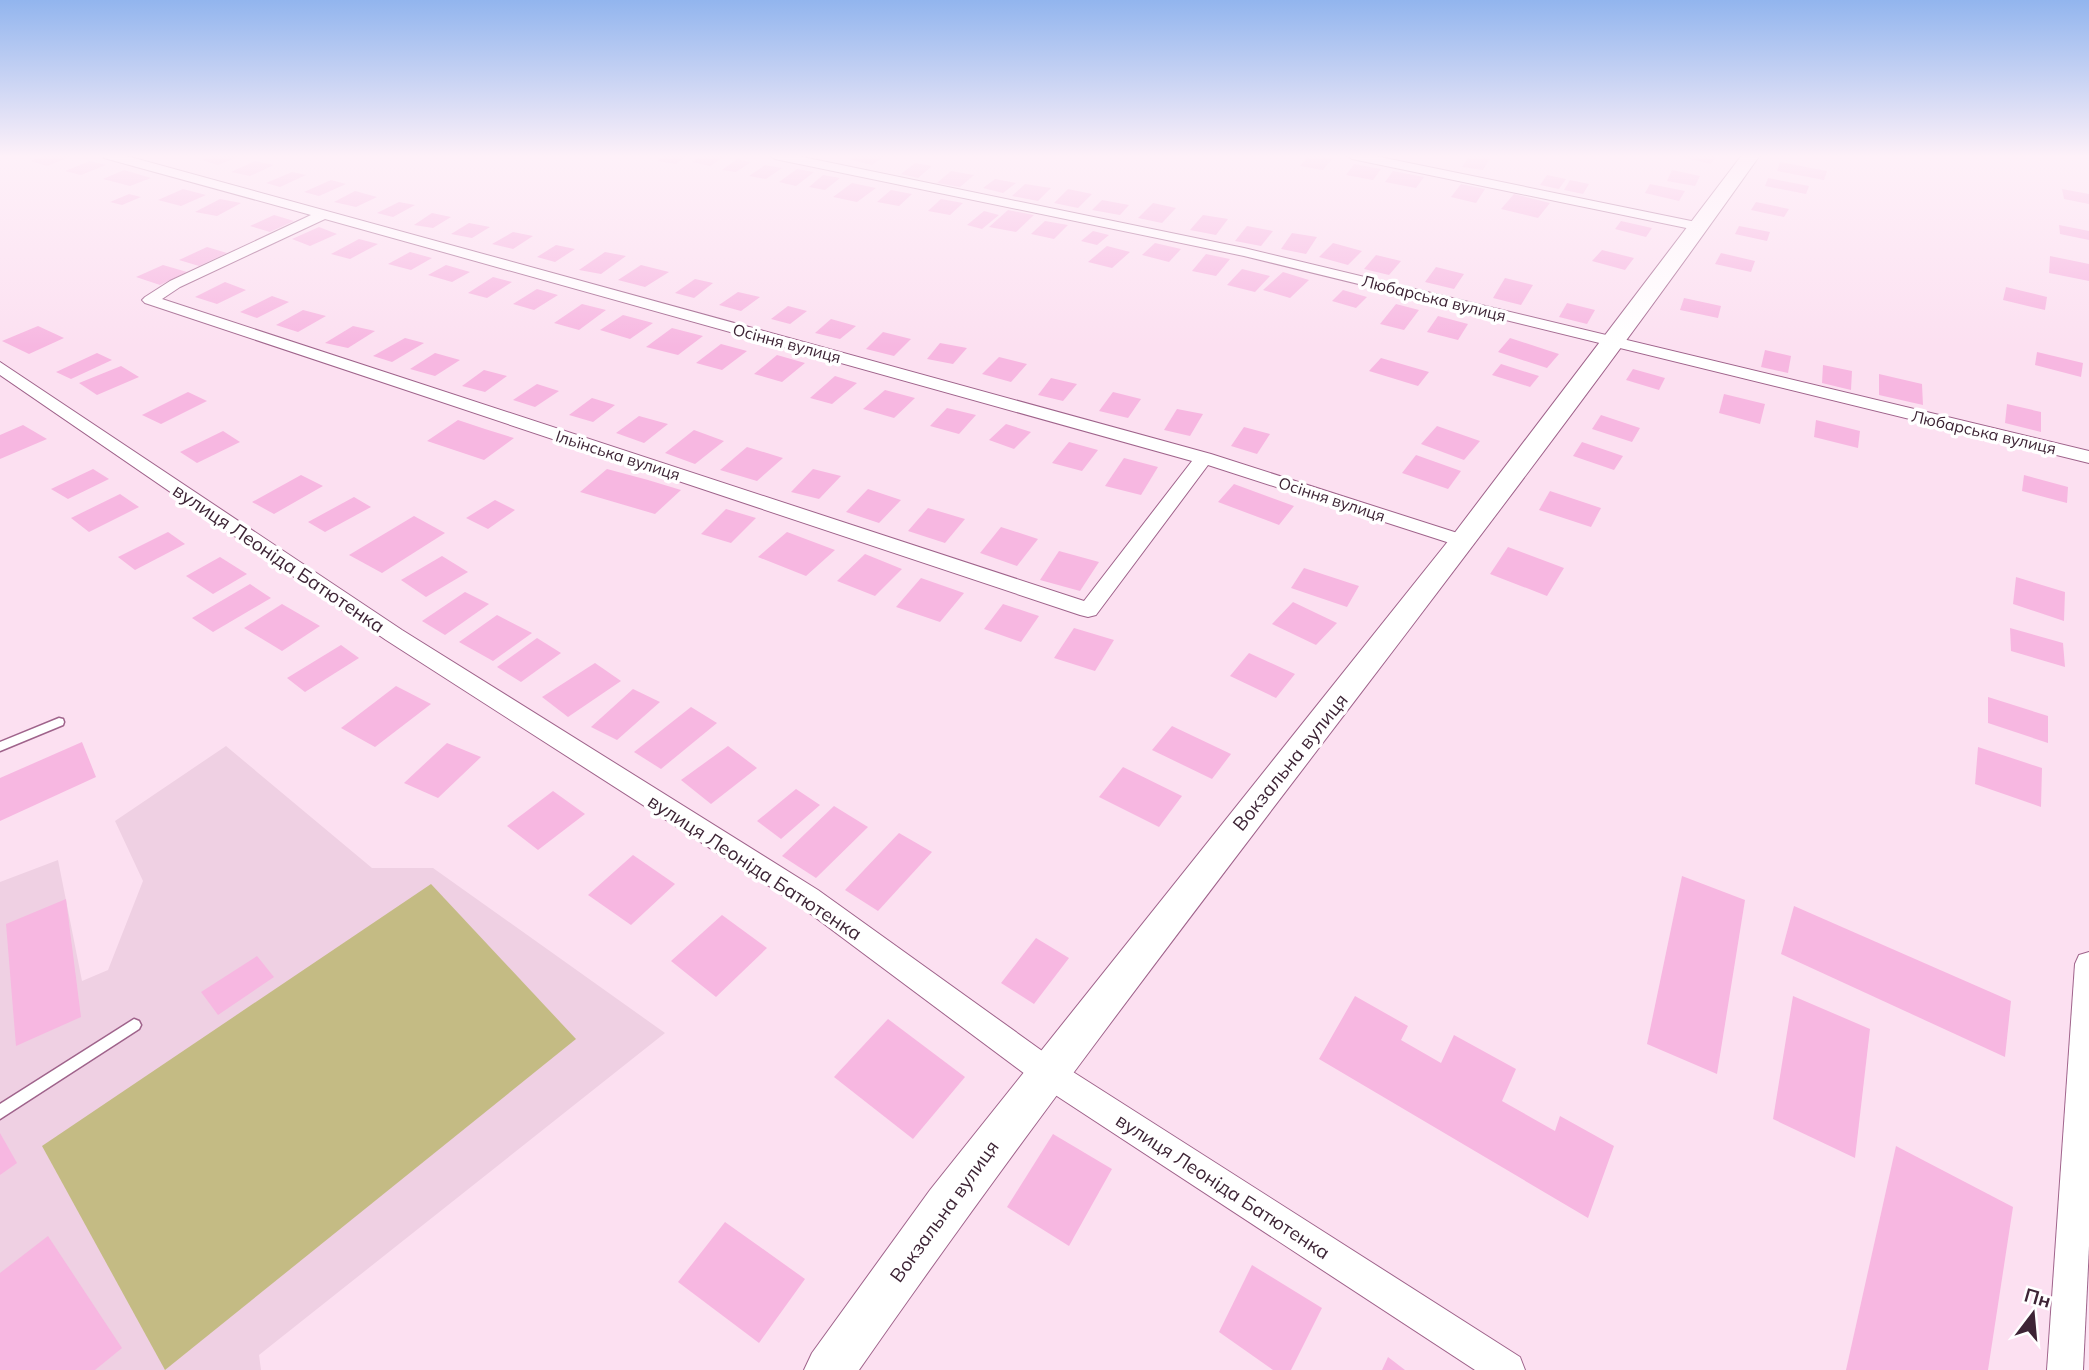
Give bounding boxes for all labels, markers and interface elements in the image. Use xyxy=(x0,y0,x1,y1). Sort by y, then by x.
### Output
street label: Любарська вулиця xyxy=(1360,270,1508,326)
street label: Осіння вулиця xyxy=(731,319,843,367)
street label: Любарська вулиця xyxy=(1910,406,2058,458)
street label: Ільїнська вулиця xyxy=(553,425,683,485)
street label: Осіння вулиця xyxy=(1276,472,1388,526)
street label: вулиця Леоніда Батютенка xyxy=(169,478,389,638)
street label: Вокзальна вулиця xyxy=(1227,688,1353,836)
street label: вулиця Леоніда Батютенка xyxy=(643,789,867,945)
street label: вулиця Леоніда Батютенка xyxy=(1111,1108,1335,1264)
street label: Вокзальна вулиця xyxy=(884,1135,1004,1287)
north arrow xyxy=(1998,1279,2068,1349)
text: Пн xyxy=(2022,1282,2054,1313)

